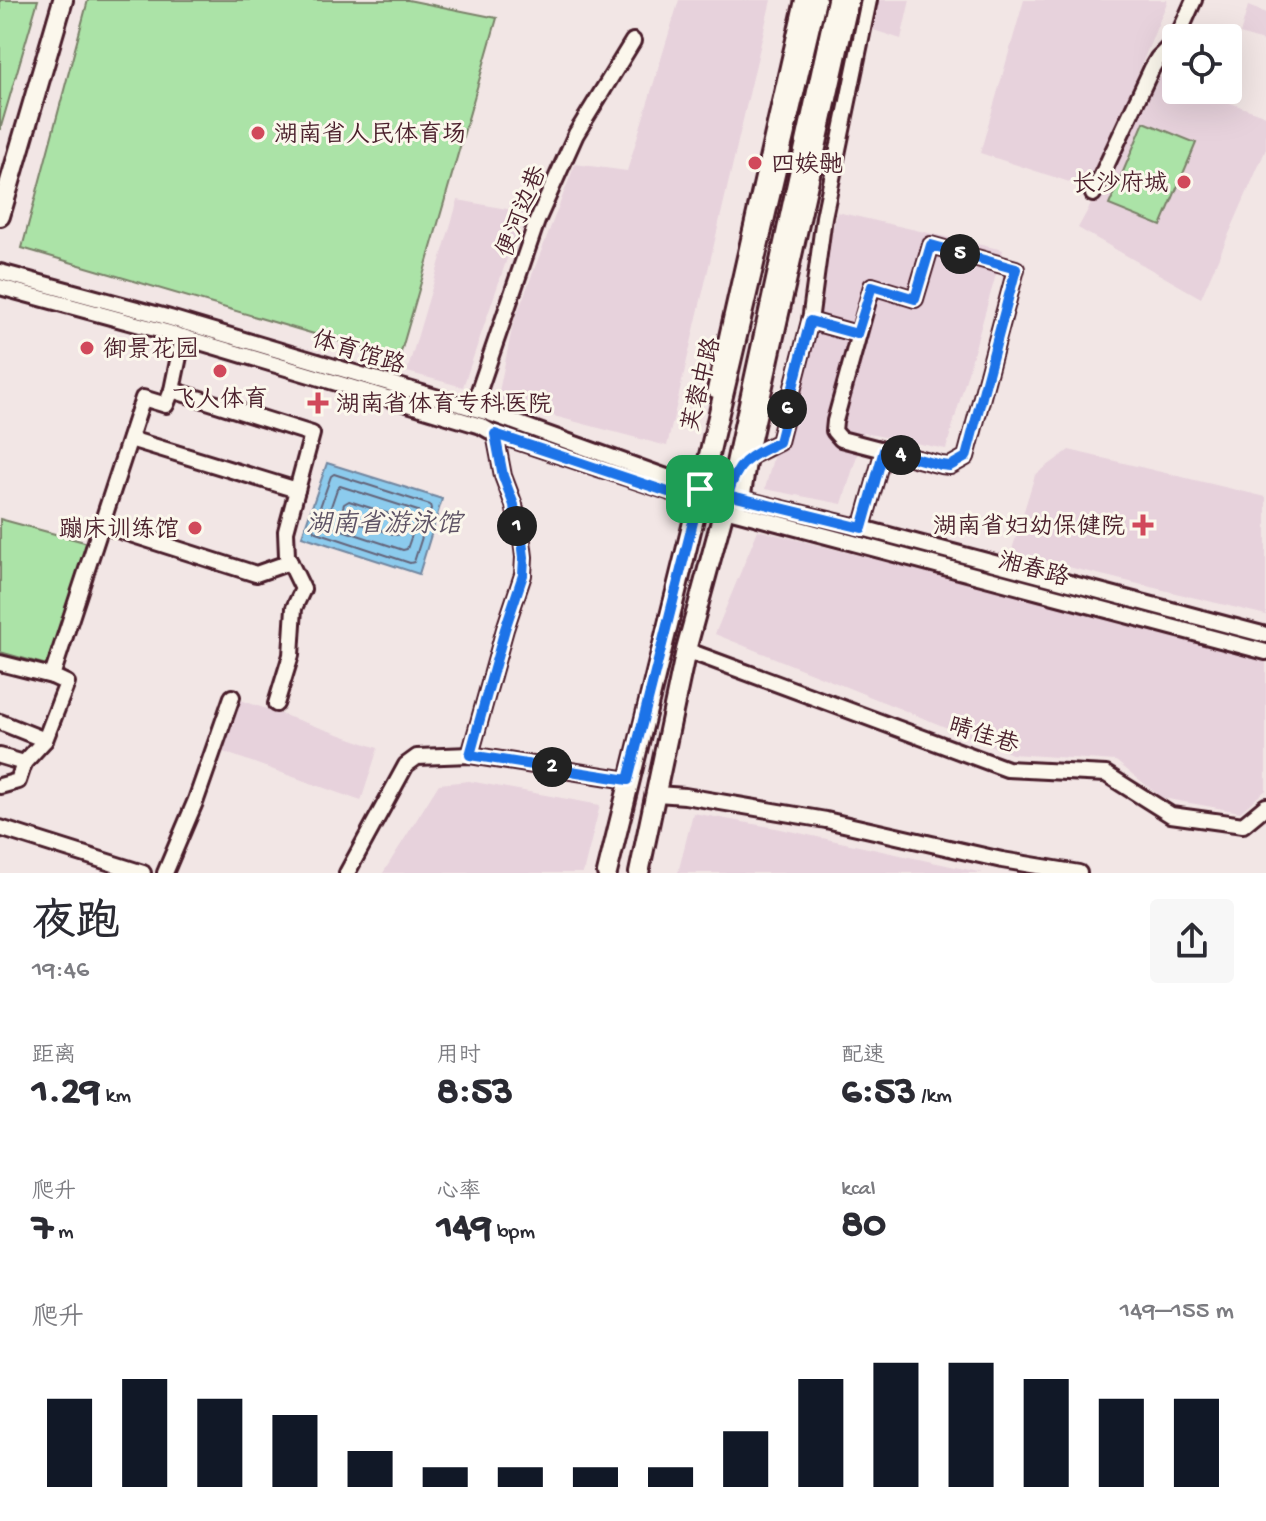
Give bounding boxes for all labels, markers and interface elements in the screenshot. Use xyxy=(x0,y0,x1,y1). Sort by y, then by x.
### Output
map controls xyxy=(1162,24,1242,104)
button: locate xyxy=(1162,24,1242,104)
place label: 湖南省人民体育场 xyxy=(274,121,466,151)
marker: 湖南省人民体育场 xyxy=(249,124,267,142)
place label: 四娭毑 xyxy=(771,151,843,181)
marker: 四娭毑 xyxy=(746,154,764,172)
street label: 便河边巷 xyxy=(491,162,555,262)
place label: 长沙府城 xyxy=(1072,170,1168,200)
marker: 长沙府城 xyxy=(1175,173,1193,191)
pin: 5 xyxy=(940,234,980,274)
text: 5 xyxy=(954,241,966,267)
street label: 体育馆路 xyxy=(308,325,409,382)
street label: 芙蓉中路 xyxy=(676,334,729,435)
place label: 御景花园 xyxy=(103,336,199,366)
marker: 御景花园 xyxy=(78,339,96,357)
marker: 飞人体育 xyxy=(211,362,229,380)
place label: 飞人体育 xyxy=(172,386,268,416)
pin: 6 xyxy=(767,389,807,429)
place label: 湖南省体育专科医院 xyxy=(336,391,552,421)
marker: 湖南省体育专科医院 xyxy=(307,392,329,414)
text: 6 xyxy=(781,396,793,422)
pin: 4 xyxy=(881,435,921,475)
text: 4 xyxy=(896,442,906,468)
pin xyxy=(666,455,734,523)
icon: arrive xyxy=(678,467,722,511)
pin: 1 xyxy=(497,506,537,546)
water label: 湖南省游泳馆 xyxy=(306,509,466,542)
text: 1 xyxy=(513,513,521,539)
place label: 湖南省妇幼保健院 xyxy=(933,513,1125,543)
marker: 湖南省妇幼保健院 xyxy=(1132,514,1154,536)
place label: 蹦床训练馆 xyxy=(59,516,179,546)
marker: 蹦床训练馆 xyxy=(186,519,204,537)
street label: 湘春路 xyxy=(995,546,1072,595)
street label: 晴佳巷 xyxy=(944,712,1022,762)
pin: 2 xyxy=(532,747,572,787)
text: 2 xyxy=(547,754,557,780)
button: share xyxy=(1150,899,1234,983)
text: 夜跑 xyxy=(32,900,120,952)
text: 19:46 xyxy=(32,956,89,987)
text: 距离 xyxy=(32,1044,76,1070)
text: 用时 xyxy=(437,1044,481,1070)
text: 配速 xyxy=(841,1044,885,1070)
text: 1.29 xyxy=(32,1070,100,1117)
text: 8:53 xyxy=(437,1070,513,1117)
text: 6:53 xyxy=(841,1070,916,1117)
text: km xyxy=(100,1084,131,1110)
text: /km xyxy=(916,1084,952,1110)
text: kcal xyxy=(841,1177,876,1203)
text: 爬升 xyxy=(32,1180,76,1206)
text: 心率 xyxy=(437,1180,481,1206)
text: 80 xyxy=(841,1203,886,1250)
text: 7 xyxy=(32,1206,53,1253)
text: 149 xyxy=(437,1206,492,1253)
text: m xyxy=(53,1220,74,1246)
text: bpm xyxy=(492,1220,535,1246)
text: 149–155 m xyxy=(1120,1297,1234,1328)
text: 爬升 xyxy=(32,1304,84,1335)

